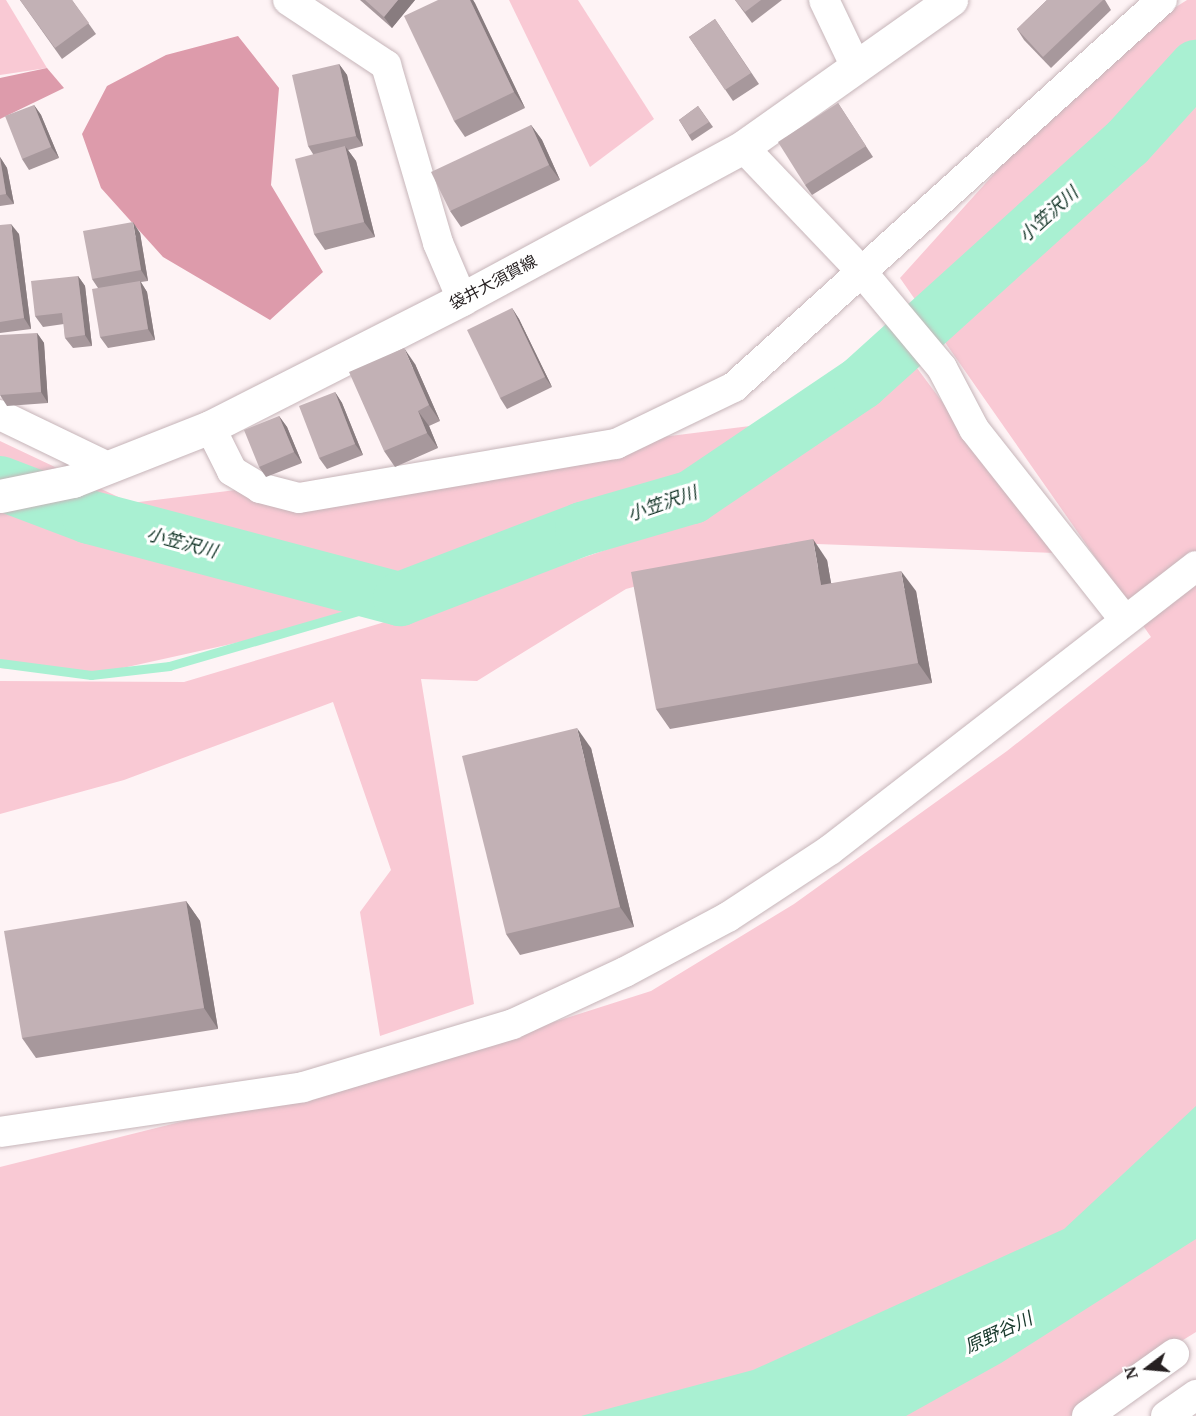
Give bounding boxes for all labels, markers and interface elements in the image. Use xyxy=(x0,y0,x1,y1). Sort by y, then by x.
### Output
water label: 小笠沢川 xyxy=(1014,182,1082,246)
street label: 袋井大須賀線 xyxy=(446,251,540,313)
water label: 小笠沢川 xyxy=(624,481,700,525)
water label: 小笠沢川 xyxy=(144,522,220,562)
water label: 原野谷川 xyxy=(961,1307,1035,1357)
north arrow xyxy=(1118,1338,1178,1398)
text: N xyxy=(1118,1364,1143,1382)

